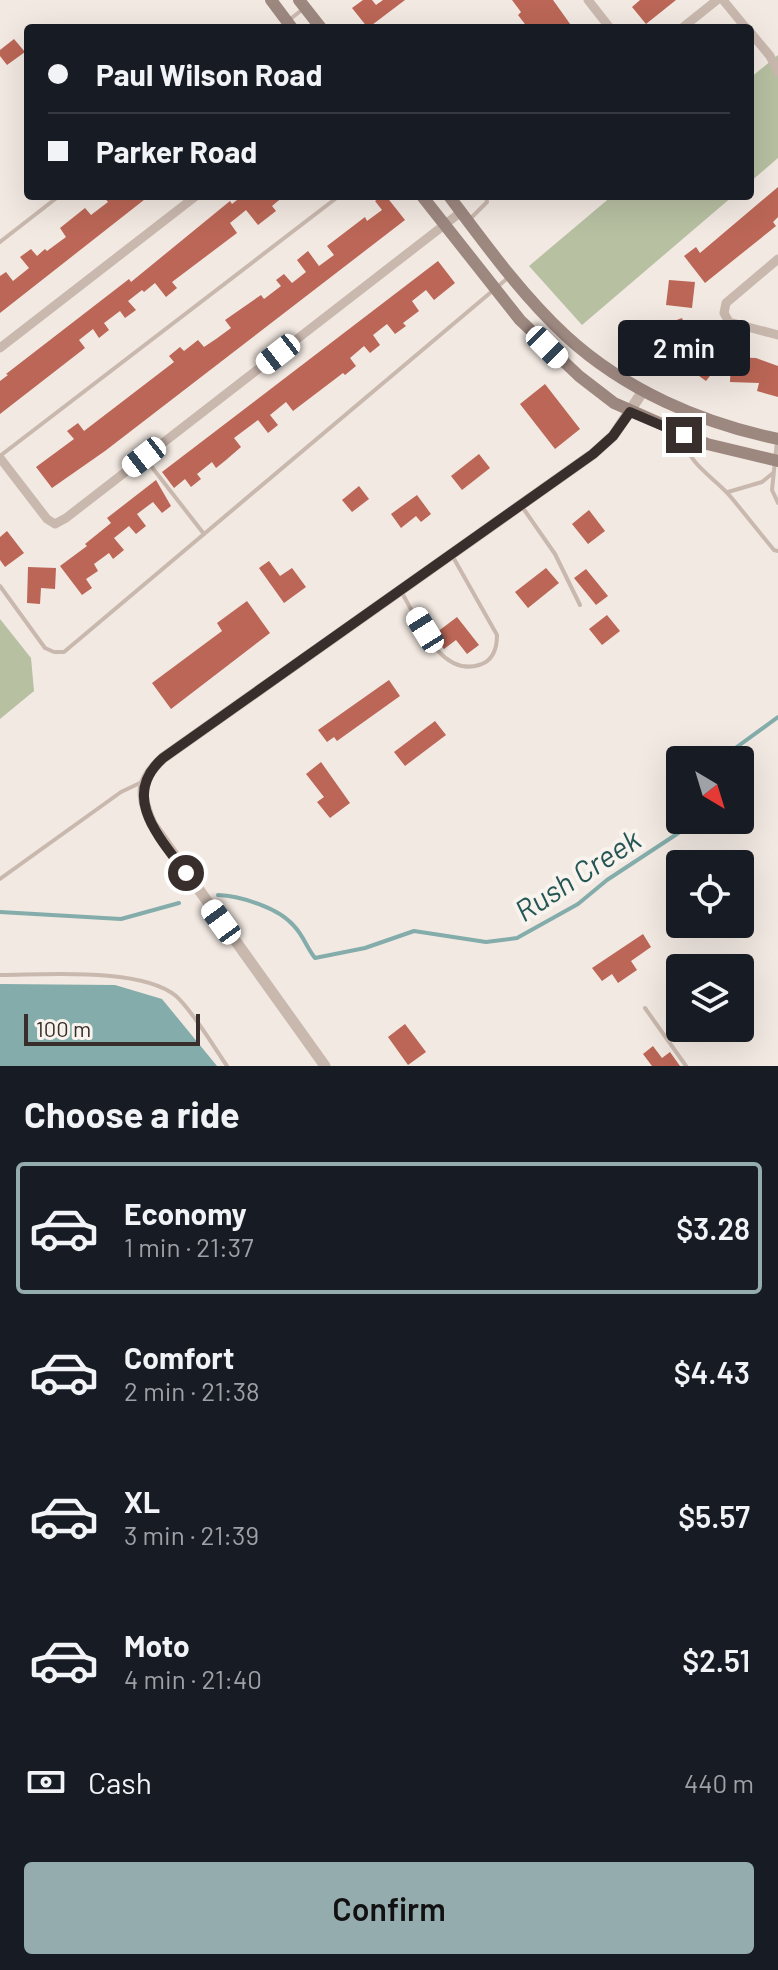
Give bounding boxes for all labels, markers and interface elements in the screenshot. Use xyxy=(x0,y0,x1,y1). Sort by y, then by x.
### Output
text: Paul Wilson Road xyxy=(96,56,322,92)
text: Parker Road xyxy=(96,133,257,169)
callout: 2 min xyxy=(618,319,750,375)
car xyxy=(522,322,572,372)
car xyxy=(252,330,304,378)
text: 2 min xyxy=(653,332,715,363)
route end xyxy=(666,417,702,453)
car xyxy=(118,433,170,481)
car xyxy=(402,603,448,657)
north arrow xyxy=(666,746,754,834)
map controls xyxy=(666,746,754,1042)
water label: Rush Creek xyxy=(507,820,647,928)
button: locate xyxy=(666,850,754,938)
route start xyxy=(168,855,204,891)
car xyxy=(197,896,245,948)
button: layers xyxy=(666,954,754,1042)
scale bar xyxy=(24,1010,200,1046)
text: 100 m xyxy=(36,1015,91,1041)
text: Choose a ride xyxy=(24,1092,240,1135)
icon: car xyxy=(28,1192,100,1264)
text: Economy xyxy=(124,1195,247,1231)
text: $3.28 xyxy=(676,1210,750,1246)
text: 1 min · 21:37 xyxy=(124,1231,253,1262)
icon: car xyxy=(28,1336,100,1408)
text: Comfort xyxy=(124,1339,234,1375)
text: $4.43 xyxy=(674,1354,750,1390)
text: 2 min · 21:38 xyxy=(124,1375,260,1406)
icon: car xyxy=(28,1480,100,1552)
text: XL xyxy=(124,1483,160,1519)
text: $5.57 xyxy=(678,1498,750,1534)
text: 3 min · 21:39 xyxy=(124,1519,259,1550)
icon: car xyxy=(28,1624,100,1696)
text: Moto xyxy=(124,1627,190,1663)
text: $2.51 xyxy=(682,1642,750,1678)
text: 4 min · 21:40 xyxy=(124,1663,262,1694)
icon: cash xyxy=(24,1760,68,1804)
text: Cash xyxy=(88,1764,152,1800)
text: 440 m xyxy=(684,1767,754,1798)
button: Confirm xyxy=(24,1862,754,1954)

